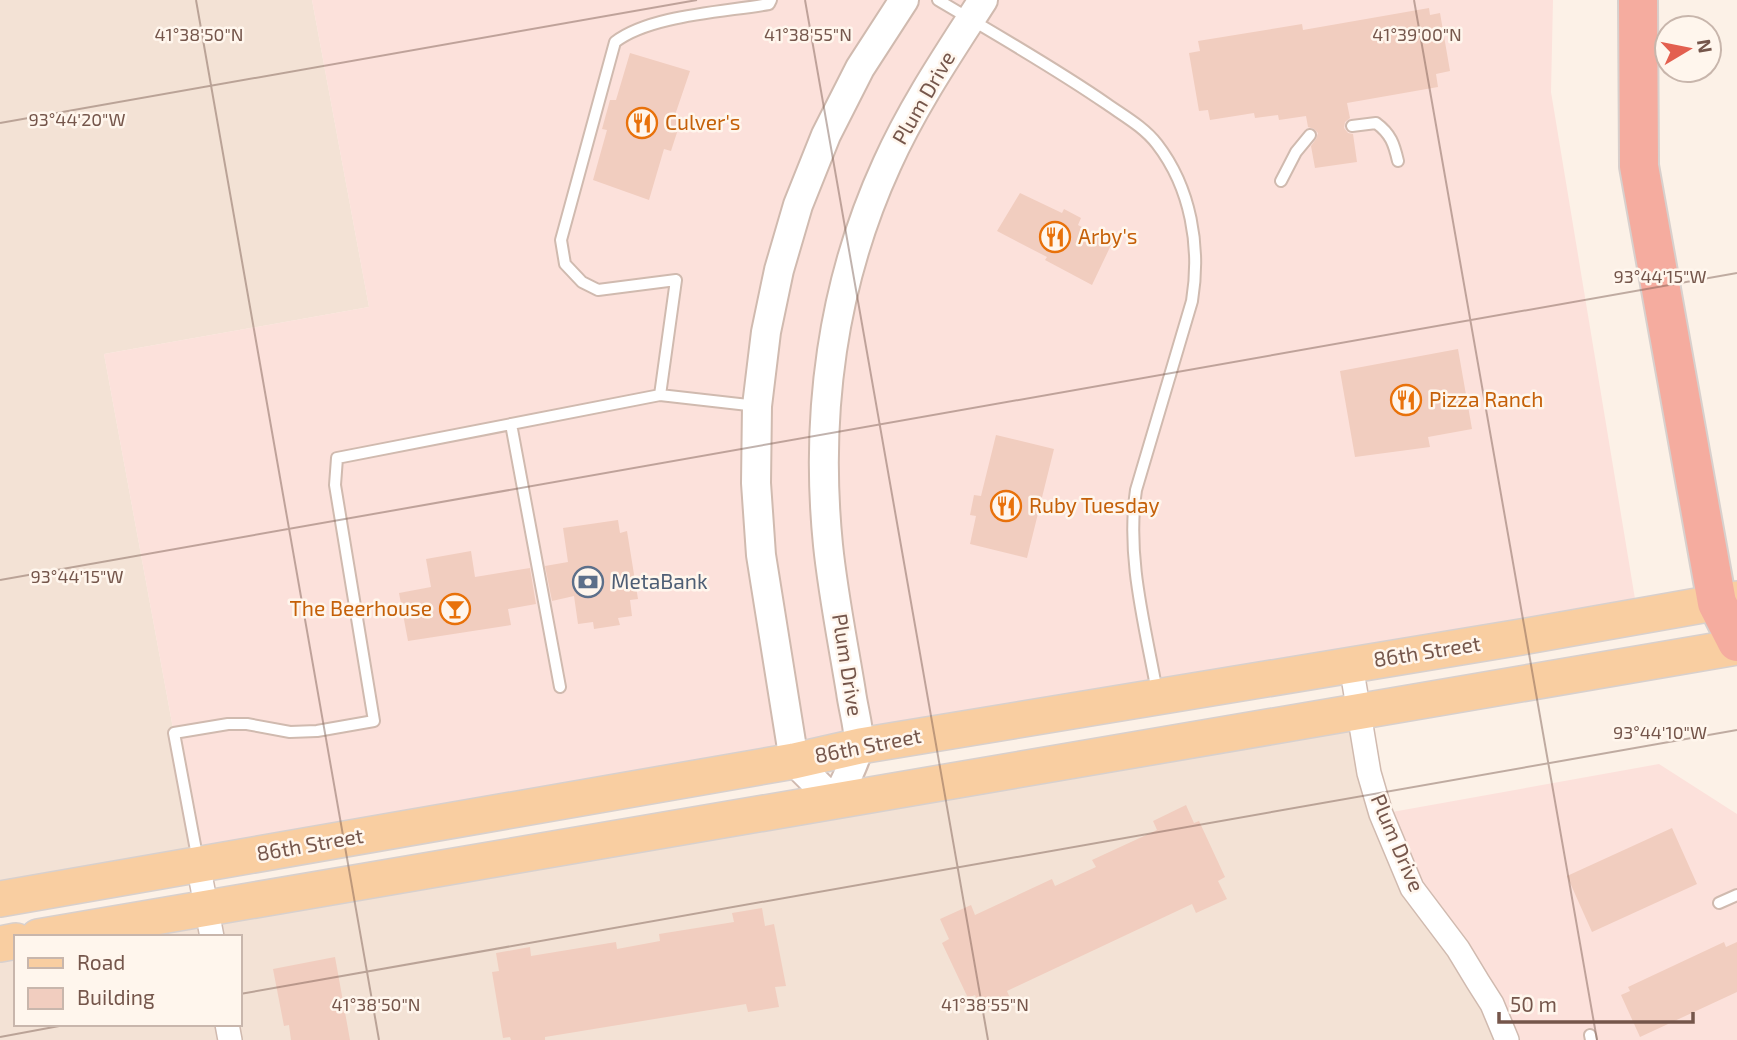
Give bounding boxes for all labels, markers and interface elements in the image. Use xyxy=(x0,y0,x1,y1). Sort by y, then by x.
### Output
north arrow xyxy=(1653,14,1723,84)
text: 41°38'50"N xyxy=(154,23,244,45)
text: 41°38'55"N xyxy=(764,23,852,45)
text: 41°39'00"N xyxy=(1372,23,1462,45)
text: N xyxy=(1693,37,1718,55)
street label: Plum Drive xyxy=(886,46,959,148)
restaurant icon: Culver's xyxy=(625,106,659,140)
text: 93°44'20"W xyxy=(28,108,126,130)
place label: Culver's xyxy=(665,109,740,134)
restaurant icon: Arby's xyxy=(1038,220,1072,254)
place label: Arby's xyxy=(1078,223,1138,248)
text: 93°44'15"W xyxy=(1614,265,1706,287)
restaurant icon: Pizza Ranch xyxy=(1389,383,1423,417)
place label: Pizza Ranch xyxy=(1429,386,1543,411)
restaurant icon: Ruby Tuesday xyxy=(989,489,1023,523)
place label: Ruby Tuesday xyxy=(1029,492,1160,517)
text: 93°44'15"W xyxy=(31,565,123,587)
bank icon: MetaBank xyxy=(571,565,605,599)
place label: MetaBank xyxy=(611,568,708,593)
bar icon: The Beerhouse xyxy=(438,592,472,626)
place label: The Beerhouse xyxy=(290,595,432,620)
street label: Plum Drive xyxy=(828,612,869,718)
street label: 86th Street xyxy=(1371,630,1482,671)
text: 93°44'10"W xyxy=(1613,721,1707,743)
street label: 86th Street xyxy=(812,722,923,767)
street label: Plum Drive xyxy=(1367,790,1430,895)
street label: 86th Street xyxy=(254,822,365,865)
legend xyxy=(14,935,242,1026)
text: Road xyxy=(77,949,125,974)
scale bar xyxy=(1499,981,1693,1025)
text: Building xyxy=(77,984,155,1009)
text: 50 m xyxy=(1510,991,1557,1016)
text: 41°38'50"N xyxy=(331,993,421,1015)
text: 41°38'55"N xyxy=(941,993,1029,1015)

